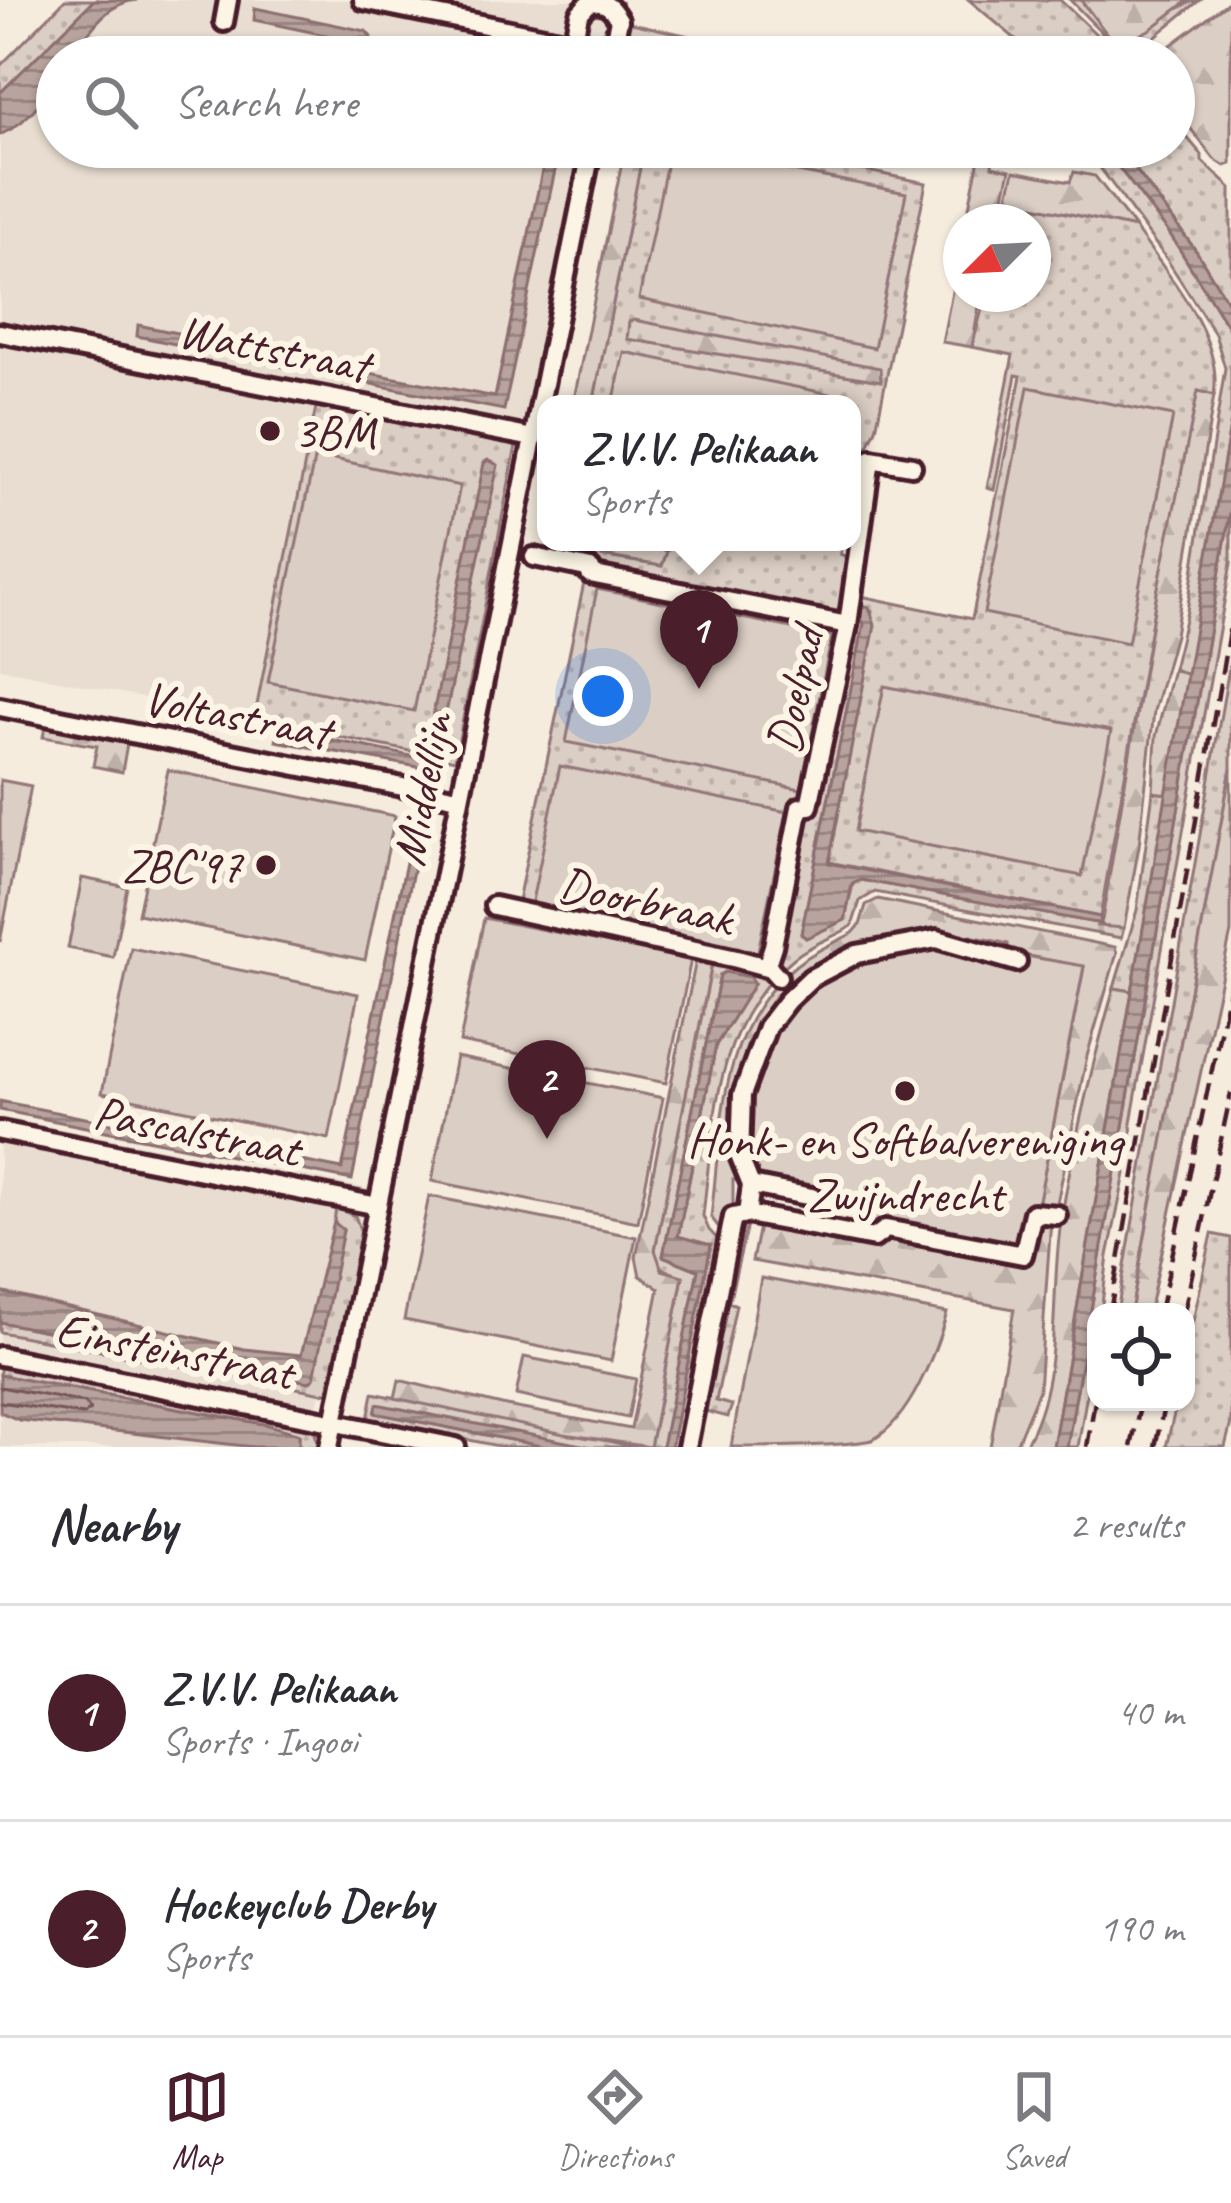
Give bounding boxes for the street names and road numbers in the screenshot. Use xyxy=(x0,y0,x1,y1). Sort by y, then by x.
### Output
street label: Wattstraat xyxy=(174,300,380,397)
street label: Doelpad xyxy=(753,617,839,758)
street label: Voltastraat xyxy=(139,668,341,764)
street label: Middellijn xyxy=(378,706,467,870)
street label: Doorbraak xyxy=(554,853,741,949)
street label: Pascalstraat xyxy=(89,1082,309,1181)
street label: Einsteinstraat xyxy=(51,1299,302,1404)

